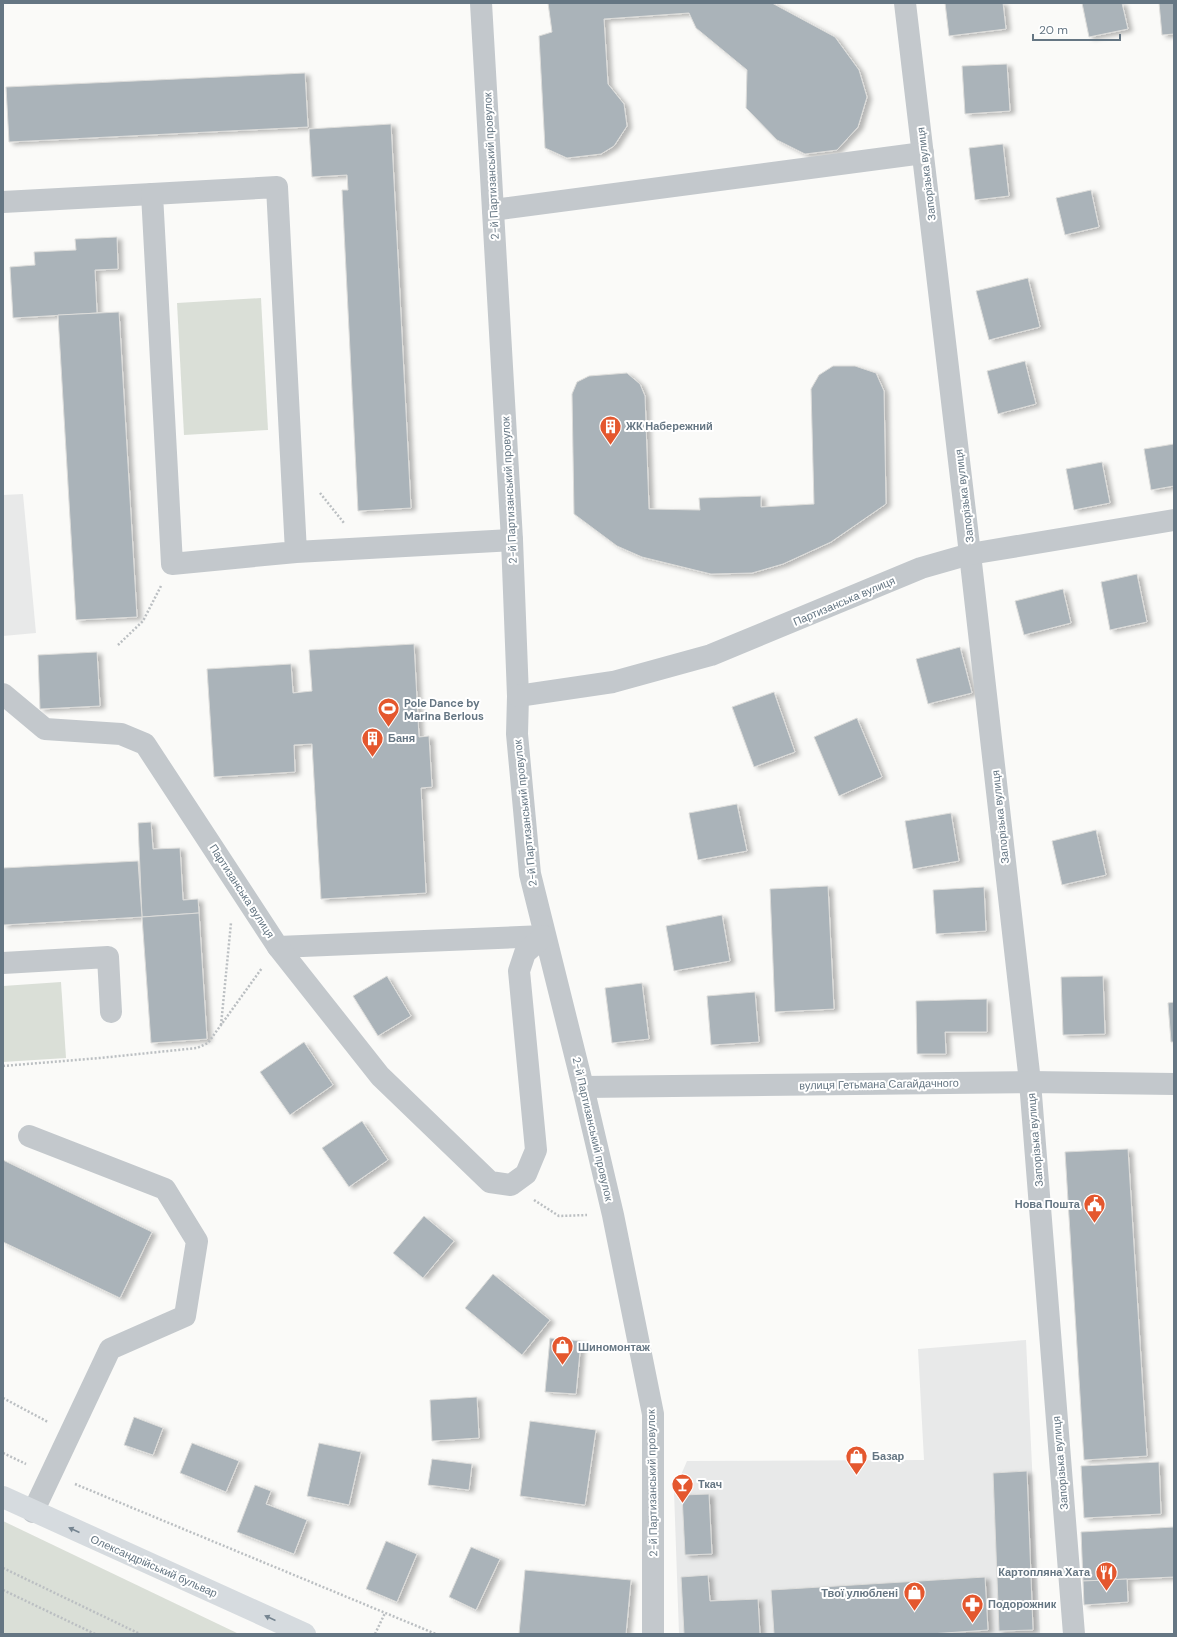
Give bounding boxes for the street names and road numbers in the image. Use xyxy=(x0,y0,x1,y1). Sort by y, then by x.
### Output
street label: 2-й Партизанський провулок xyxy=(480,92,502,240)
street label: Запорізька вулиця xyxy=(913,126,939,221)
street label: 2-й Партизанський провулок xyxy=(498,416,520,564)
street label: Запорізька вулиця xyxy=(951,448,977,543)
street label: Партизанська вулиця xyxy=(791,573,897,629)
street label: 2-й Партизанський провулок xyxy=(510,739,540,887)
street label: Запорізька вулиця xyxy=(988,770,1012,864)
street label: Партизанська вулиця xyxy=(206,841,278,941)
street label: 2-й Партизанський провулок xyxy=(570,1056,616,1203)
street label: вулиця Гетьмана Сагайдачного xyxy=(799,1076,959,1092)
street label: Запорізька вулиця xyxy=(1024,1093,1046,1187)
street label: 2-й Партизанський провулок xyxy=(644,1409,660,1557)
street label: Запорізька вулиця xyxy=(1049,1416,1071,1510)
street label: Олександрійський бульвар xyxy=(88,1532,220,1600)

